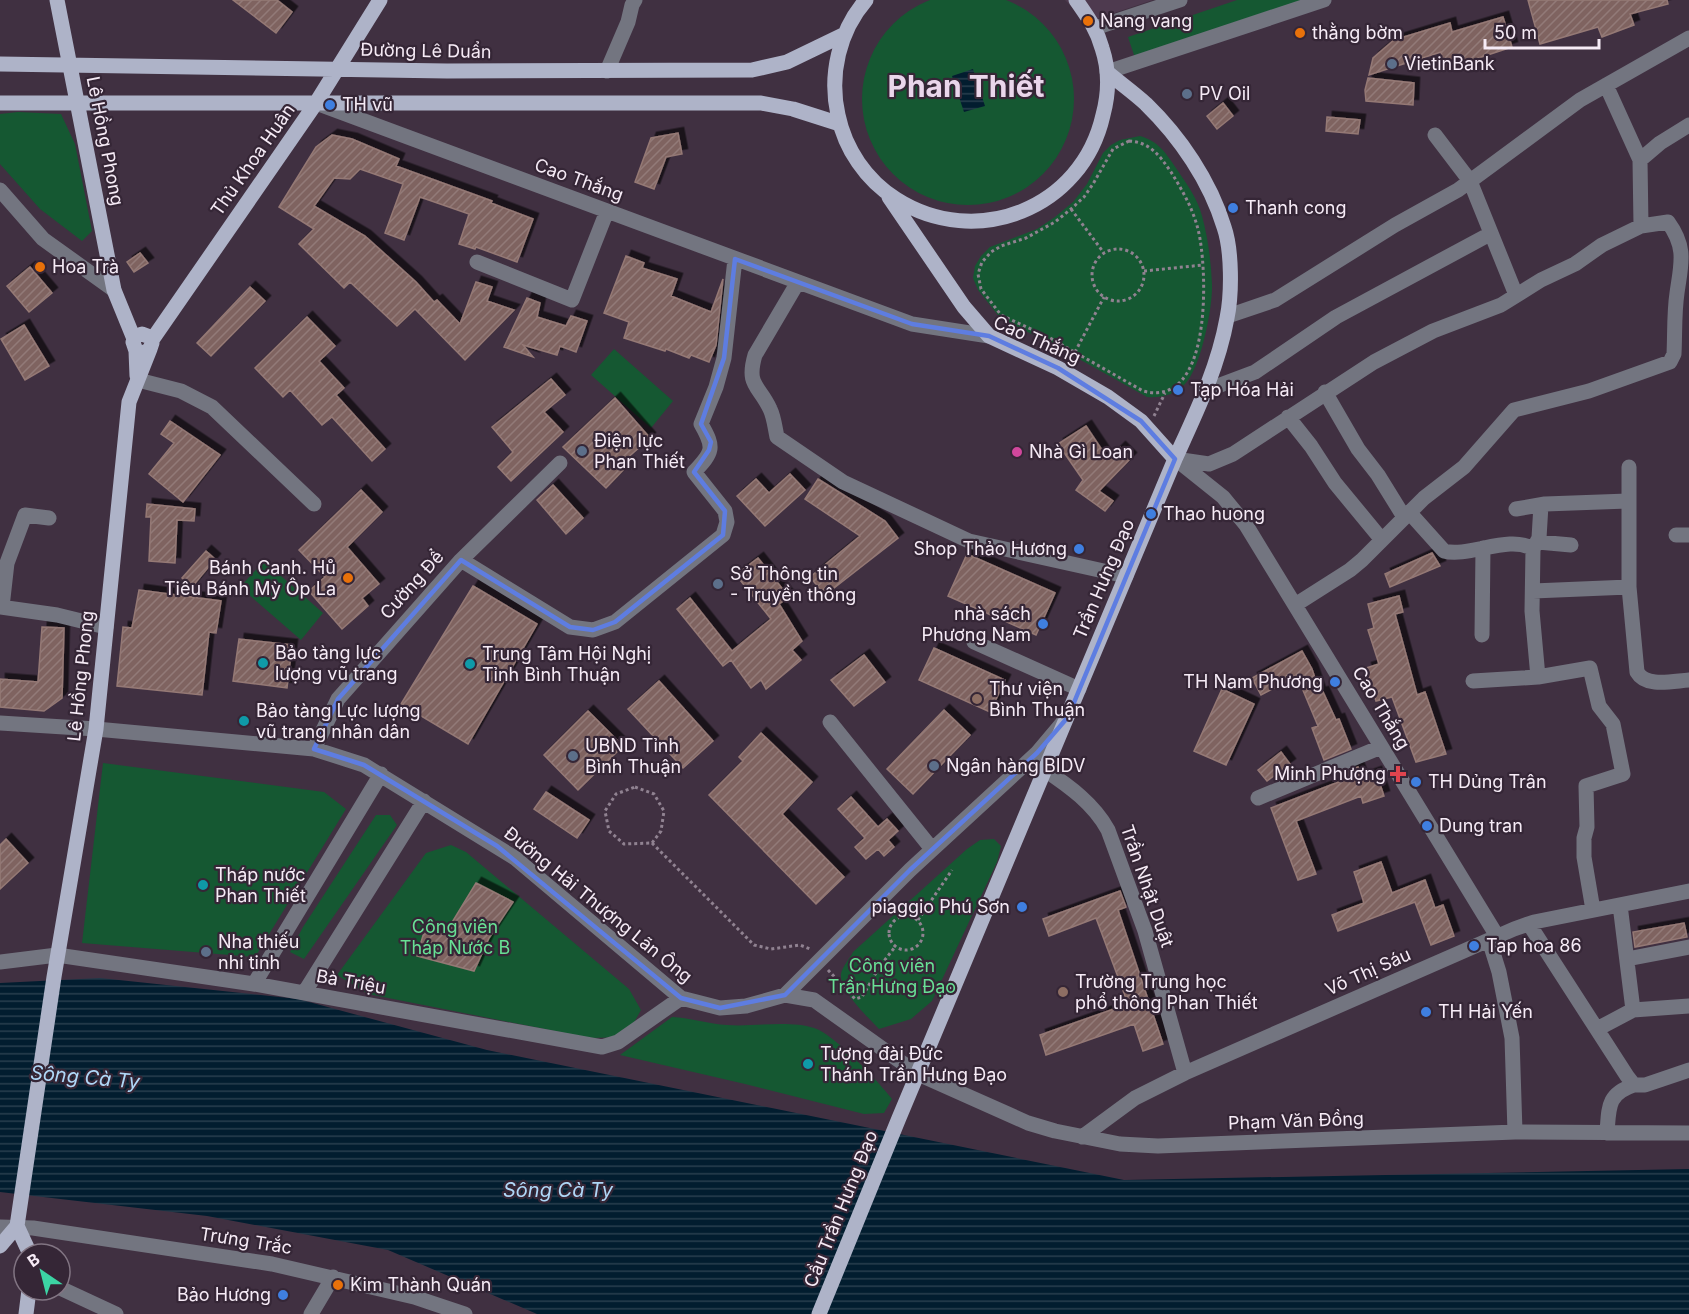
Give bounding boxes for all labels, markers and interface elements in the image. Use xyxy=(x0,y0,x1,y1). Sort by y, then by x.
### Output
place label: Nang vang xyxy=(1100,10,1192,31)
scale bar xyxy=(1485,12,1599,50)
marker: Nang vang xyxy=(1081,14,1095,28)
place label: thằng bờm xyxy=(1312,22,1403,43)
text: 50 m xyxy=(1494,22,1537,43)
marker: thằng bờm xyxy=(1293,26,1307,40)
street label: Đường Lê Duẩn xyxy=(360,39,492,62)
place label: VietinBank xyxy=(1404,53,1495,74)
marker: VietinBank xyxy=(1385,57,1399,71)
district label: Phan Thiết xyxy=(887,68,1045,104)
street label: Lê Hồng Phong xyxy=(83,74,128,207)
place label: PV Oil xyxy=(1199,83,1250,104)
marker: PV Oil xyxy=(1180,87,1194,101)
place label: TH vũ xyxy=(342,94,393,115)
marker: TH vũ xyxy=(323,98,337,112)
street label: Thủ Khoa Huân xyxy=(206,100,299,220)
street label: Cao Thắng xyxy=(532,154,627,205)
place label: Thanh cong xyxy=(1245,197,1346,218)
marker: Thanh cong xyxy=(1226,201,1240,215)
place label: Hoa Trà xyxy=(52,256,119,277)
marker: Hoa Trà xyxy=(33,260,47,274)
street label: Cao Thắng xyxy=(990,311,1084,368)
place label: Tạp Hóa Hải xyxy=(1190,379,1294,400)
marker: Tạp Hóa Hải xyxy=(1171,383,1185,397)
place label: Điện lực Phan Thiết xyxy=(594,430,685,472)
place label: Nhà Gì Loan xyxy=(1029,441,1133,462)
marker: Điện lực Phan Thiết xyxy=(575,444,589,458)
marker: Nhà Gì Loan xyxy=(1010,445,1024,459)
place label: Thao huong xyxy=(1163,503,1265,524)
marker: Thao huong xyxy=(1144,507,1158,521)
street label: Trần Hưng Đạo xyxy=(1069,516,1138,642)
place label: Shop Thảo Hương xyxy=(913,538,1067,559)
marker: Shop Thảo Hương xyxy=(1072,542,1086,556)
street label: Cường Để xyxy=(376,546,448,623)
place label: Bánh Canh. Hů Tiêu Bánh Mỳ Ôp La xyxy=(164,557,336,599)
place label: Sở Thông tin - Truyền thông xyxy=(730,563,856,605)
marker: Bánh Canh. Hů Tiêu Bánh Mỳ Ôp La xyxy=(341,571,355,585)
marker: Sở Thông tin - Truyền thông xyxy=(711,577,725,591)
place label: nhà sách Phương Nam xyxy=(921,603,1031,645)
street label: Lê Hồng Phong xyxy=(63,610,98,742)
marker: nhà sách Phương Nam xyxy=(1036,617,1050,631)
place label: Bảo tàng lực lượng vũ trang xyxy=(275,642,398,684)
place label: Trung Tâm Hội Nghị Tỉnh Bình Thuận xyxy=(482,643,651,685)
marker: Bảo tàng lực lượng vũ trang xyxy=(256,656,270,670)
marker: Trung Tâm Hội Nghị Tỉnh Bình Thuận xyxy=(463,657,477,671)
street label: Cao Thắng xyxy=(1348,662,1414,753)
place label: TH Nam Phương xyxy=(1183,671,1323,692)
marker: TH Nam Phương xyxy=(1328,675,1342,689)
place label: Thư viện Bình Thuận xyxy=(989,678,1085,720)
marker: Thư viện Bình Thuận xyxy=(970,692,984,706)
place label: Bảo tàng Lực lượng vũ trang nhân dân xyxy=(256,700,421,742)
marker: Bảo tàng Lực lượng vũ trang nhân dân xyxy=(237,714,251,728)
place label: UBND Tỉnh Bình Thuận xyxy=(585,735,681,777)
marker: UBND Tỉnh Bình Thuận xyxy=(566,749,580,763)
place label: Ngân hàng BIDV xyxy=(946,755,1085,776)
marker: Ngân hàng BIDV xyxy=(927,759,941,773)
place label: Minh Phượng xyxy=(1274,763,1386,784)
marker: Minh Phượng xyxy=(1391,767,1405,781)
place label: TH Dủng Trân xyxy=(1428,771,1547,792)
marker: TH Dủng Trân xyxy=(1409,775,1423,789)
place label: Dung tran xyxy=(1439,815,1523,836)
marker: Dung tran xyxy=(1420,819,1434,833)
street label: Đường Hải Thượng Lãn Ông xyxy=(500,822,697,987)
street label: Trần Nhật Duật xyxy=(1117,822,1178,950)
place label: Tháp nước Phan Thiết xyxy=(215,864,306,906)
marker: Tháp nước Phan Thiết xyxy=(196,878,210,892)
place label: piaggio Phú Sơn xyxy=(871,896,1010,917)
marker: piaggio Phú Sơn xyxy=(1015,900,1029,914)
park label: Công viên Tháp Nước B xyxy=(400,916,510,958)
place label: Nha thiếu nhi tinh xyxy=(218,931,299,973)
place label: Tap hoa 86 xyxy=(1486,935,1582,956)
marker: Tap hoa 86 xyxy=(1467,939,1481,953)
street label: Võ Thị Sáu xyxy=(1322,943,1414,1000)
marker: Nha thiếu nhi tinh xyxy=(199,945,213,959)
park label: Công viên Trần Hưng Đạo xyxy=(828,955,956,997)
street label: Bà Triệu xyxy=(315,965,387,998)
place label: Trường Trung học phổ thông Phan Thiết xyxy=(1075,971,1258,1013)
marker: Trường Trung học phổ thông Phan Thiết xyxy=(1056,985,1070,999)
place label: TH Hải Yến xyxy=(1438,1001,1533,1022)
marker: TH Hải Yến xyxy=(1419,1005,1433,1019)
place label: Tượng đài Đức Thánh Trần Hưng Đạo xyxy=(820,1043,1007,1085)
marker: Tượng đài Đức Thánh Trần Hưng Đạo xyxy=(801,1057,815,1071)
water label: Sông Cà Ty xyxy=(29,1060,142,1094)
street label: Phạm Văn Đồng xyxy=(1228,1108,1364,1133)
street label: Cầu Trần Hưng Đạo xyxy=(799,1127,882,1290)
water label: Sông Cà Ty xyxy=(503,1178,614,1202)
street label: Trưng Trắc xyxy=(198,1223,294,1258)
north arrow xyxy=(12,1242,72,1302)
text: B xyxy=(23,1248,43,1271)
place label: Kim Thành Quán xyxy=(350,1274,491,1295)
marker: Kim Thành Quán xyxy=(331,1278,345,1292)
place label: Bảo Hương xyxy=(177,1284,271,1305)
marker: Bảo Hương xyxy=(276,1288,290,1302)

